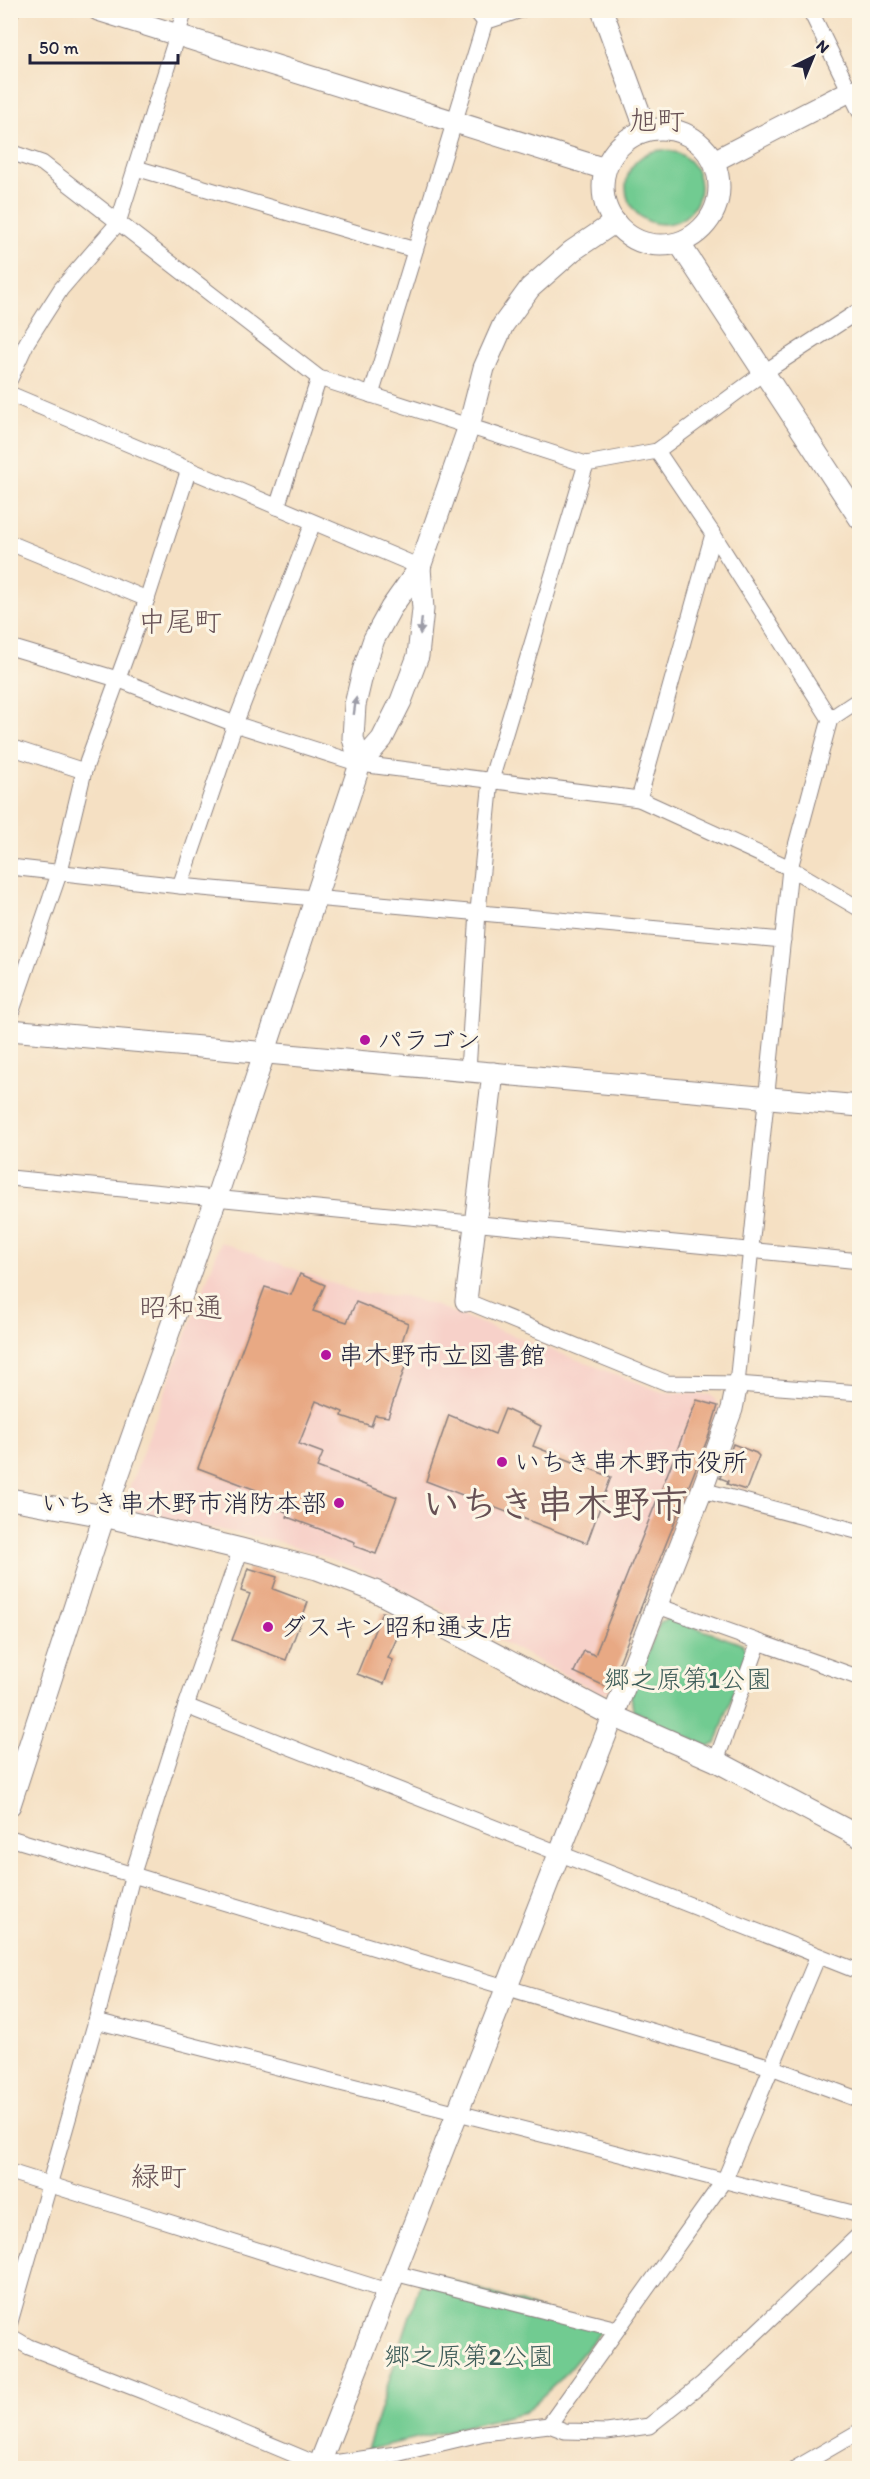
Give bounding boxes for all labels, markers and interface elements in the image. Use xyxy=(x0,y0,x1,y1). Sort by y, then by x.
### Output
scale bar xyxy=(30,27,178,65)
north arrow xyxy=(783,27,843,87)
text: N xyxy=(812,36,833,57)
text: 50 m xyxy=(39,37,79,59)
district label: 旭町 xyxy=(629,103,685,137)
district label: 中尾町 xyxy=(138,604,222,638)
one-way arrow xyxy=(416,616,426,635)
one-way arrow xyxy=(351,697,360,716)
place label: パラゴン xyxy=(377,1024,481,1056)
marker: パラゴン xyxy=(358,1033,372,1047)
district label: 昭和通 xyxy=(139,1290,223,1324)
place label: 串木野市立図書館 xyxy=(338,1339,546,1371)
marker: 串木野市立図書館 xyxy=(319,1348,333,1362)
place label: いちき串木野市役所 xyxy=(514,1446,748,1478)
marker: いちき串木野市役所 xyxy=(495,1455,509,1469)
district label: いちき串木野市 xyxy=(422,1481,688,1527)
place label: いちき串木野市消防本部 xyxy=(41,1487,327,1519)
marker: いちき串木野市消防本部 xyxy=(332,1496,346,1510)
place label: ダスキン昭和通支店 xyxy=(280,1611,515,1643)
marker: ダスキン昭和通支店 xyxy=(261,1620,275,1634)
park label: 郷之原第1公園 xyxy=(604,1663,772,1695)
district label: 緑町 xyxy=(131,2159,187,2193)
park label: 郷之原第2公園 xyxy=(384,2340,554,2372)

